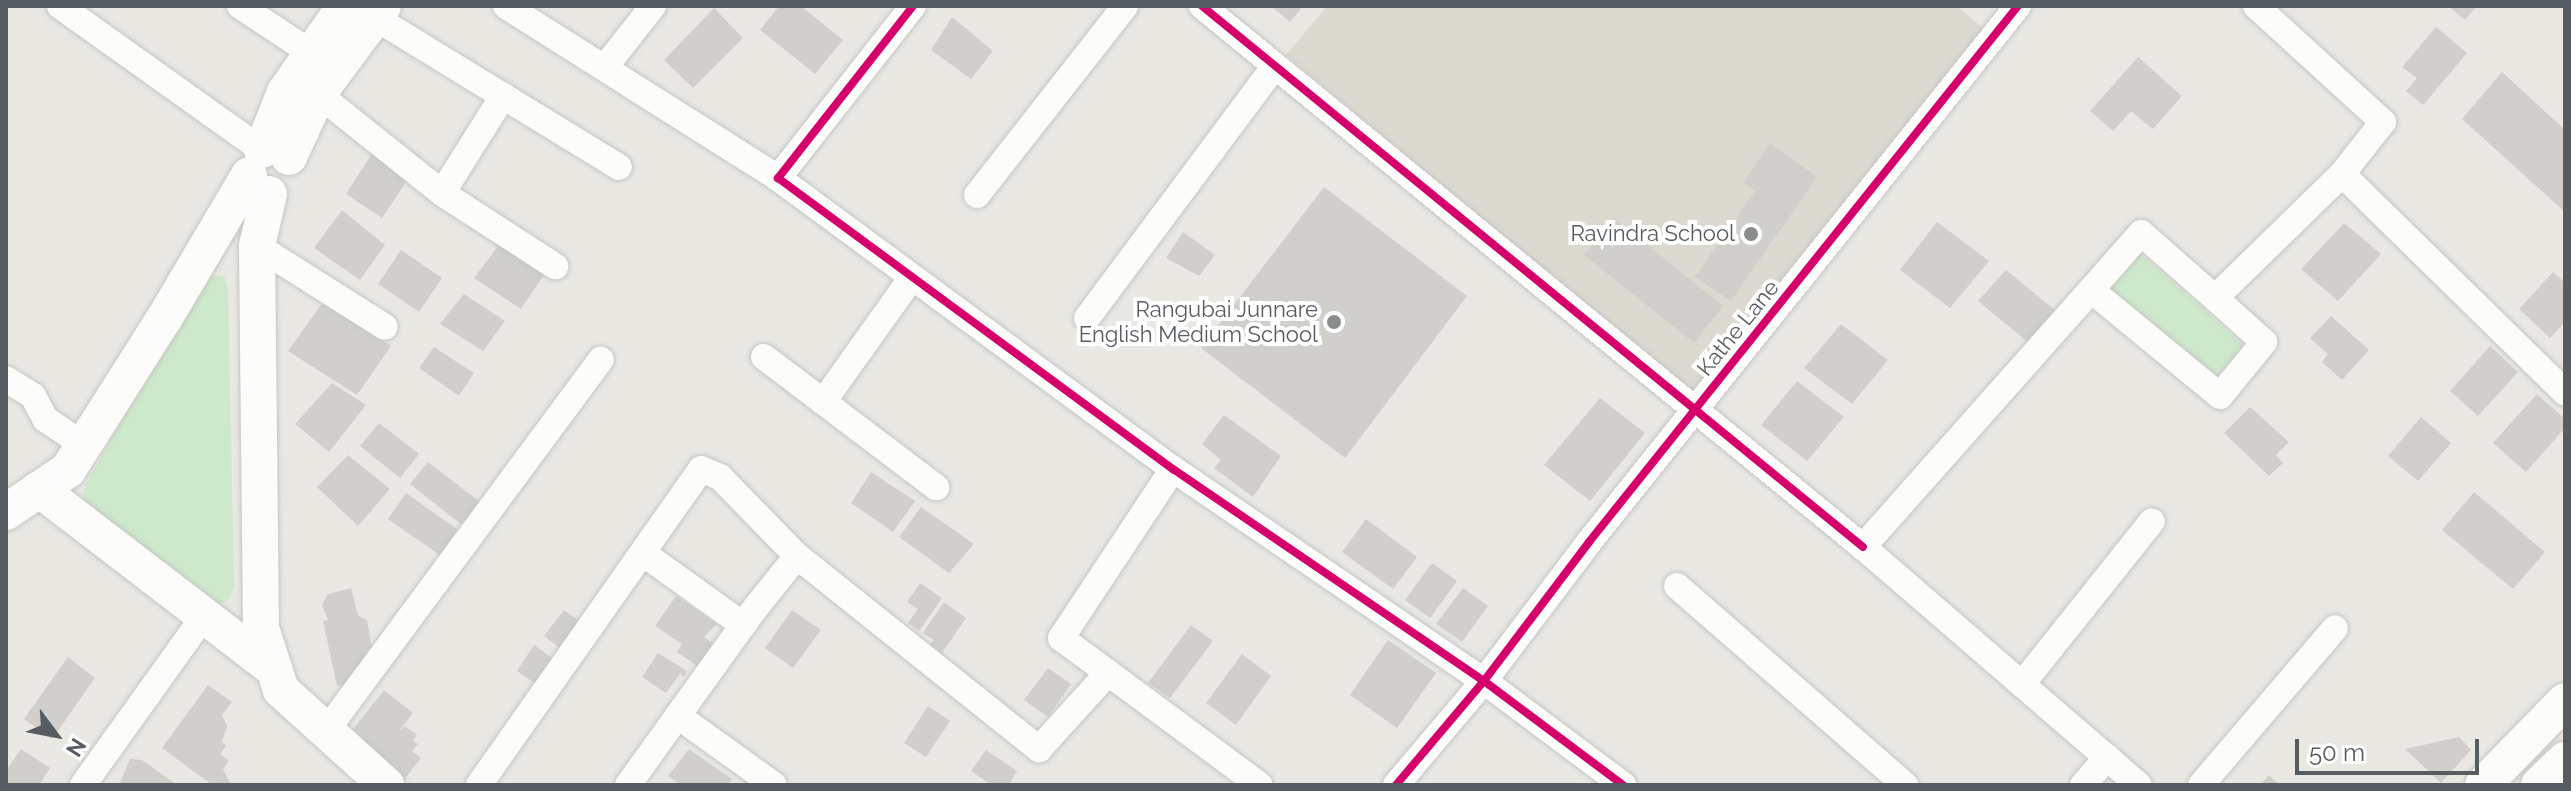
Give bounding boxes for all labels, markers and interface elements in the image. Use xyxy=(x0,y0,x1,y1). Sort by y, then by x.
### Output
place label: Ravindra School xyxy=(1570,221,1735,247)
marker: Ravindra School xyxy=(1742,225,1760,243)
street label: Kathe Lane xyxy=(1691,275,1785,381)
place label: Rangubai Junnare English Medium School xyxy=(1079,296,1318,348)
marker: Rangubai Junnare English Medium School xyxy=(1325,313,1343,331)
north arrow xyxy=(16,695,96,775)
scale bar xyxy=(2299,723,2483,773)
text: N xyxy=(61,734,92,762)
text: 50 m xyxy=(2309,738,2365,767)

